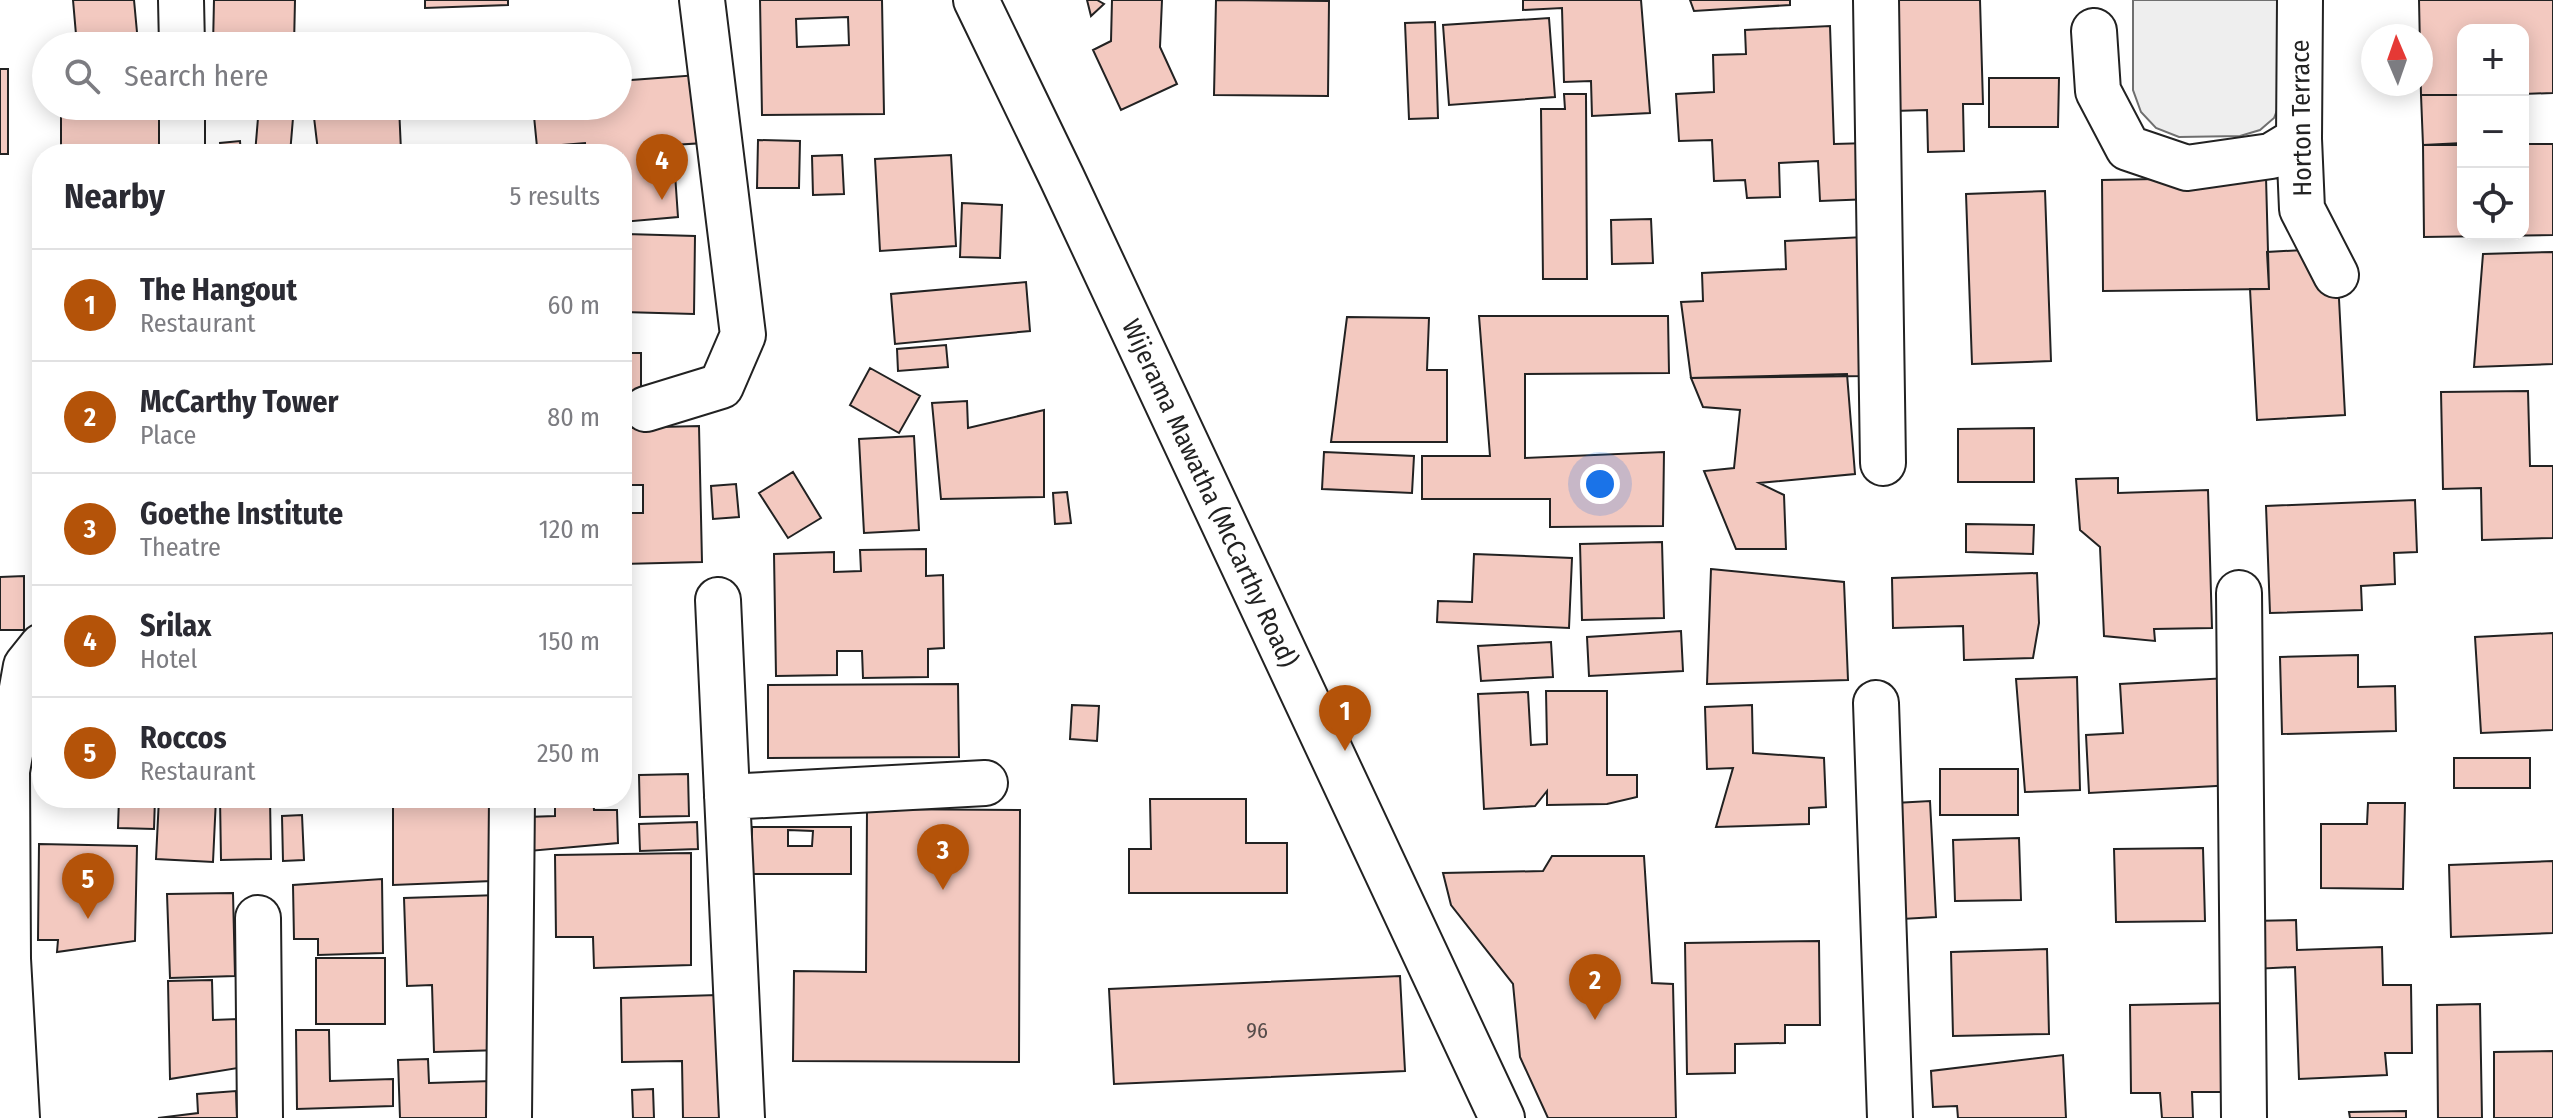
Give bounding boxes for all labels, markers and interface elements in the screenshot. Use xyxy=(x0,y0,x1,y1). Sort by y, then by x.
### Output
north arrow xyxy=(2361,24,2433,96)
map controls xyxy=(2457,24,2529,240)
button: + xyxy=(2457,24,2529,96)
search box xyxy=(32,32,632,120)
street label: Horton Terrace xyxy=(2285,39,2318,197)
icon: search xyxy=(60,54,104,98)
text: Search here xyxy=(124,58,269,94)
button: − xyxy=(2457,96,2529,168)
pin: 4 xyxy=(636,134,688,200)
button: locate xyxy=(2457,168,2529,240)
text: Nearby xyxy=(64,176,165,217)
text: 5 results xyxy=(510,181,600,212)
text: The Hangout xyxy=(140,272,297,308)
text: 1 xyxy=(85,290,96,321)
text: 60 m xyxy=(547,290,600,321)
text: Restaurant xyxy=(140,308,256,339)
street label: Wijerama Mawatha (McCarthy Road) xyxy=(1115,314,1304,672)
text: McCarthy Tower xyxy=(140,384,338,420)
text: 2 xyxy=(84,402,96,433)
text: 80 m xyxy=(547,402,600,433)
text: Place xyxy=(140,420,196,451)
your location xyxy=(1580,464,1620,504)
text: Goethe Institute xyxy=(140,496,343,532)
text: 3 xyxy=(84,514,96,545)
text: 120 m xyxy=(539,514,600,545)
text: Theatre xyxy=(140,532,221,563)
text: Srilax xyxy=(140,608,211,644)
text: 4 xyxy=(83,626,97,657)
text: 150 m xyxy=(538,626,600,657)
text: Hotel xyxy=(140,644,197,675)
pin: 1 xyxy=(1319,685,1371,751)
text: Roccos xyxy=(140,720,227,756)
text: 5 xyxy=(84,738,96,769)
text: 250 m xyxy=(537,738,600,769)
text: Restaurant xyxy=(140,756,256,787)
pin: 3 xyxy=(917,824,969,890)
pin: 5 xyxy=(62,853,114,919)
pin: 2 xyxy=(1569,954,1621,1020)
house number: 96 xyxy=(1246,1017,1268,1044)

